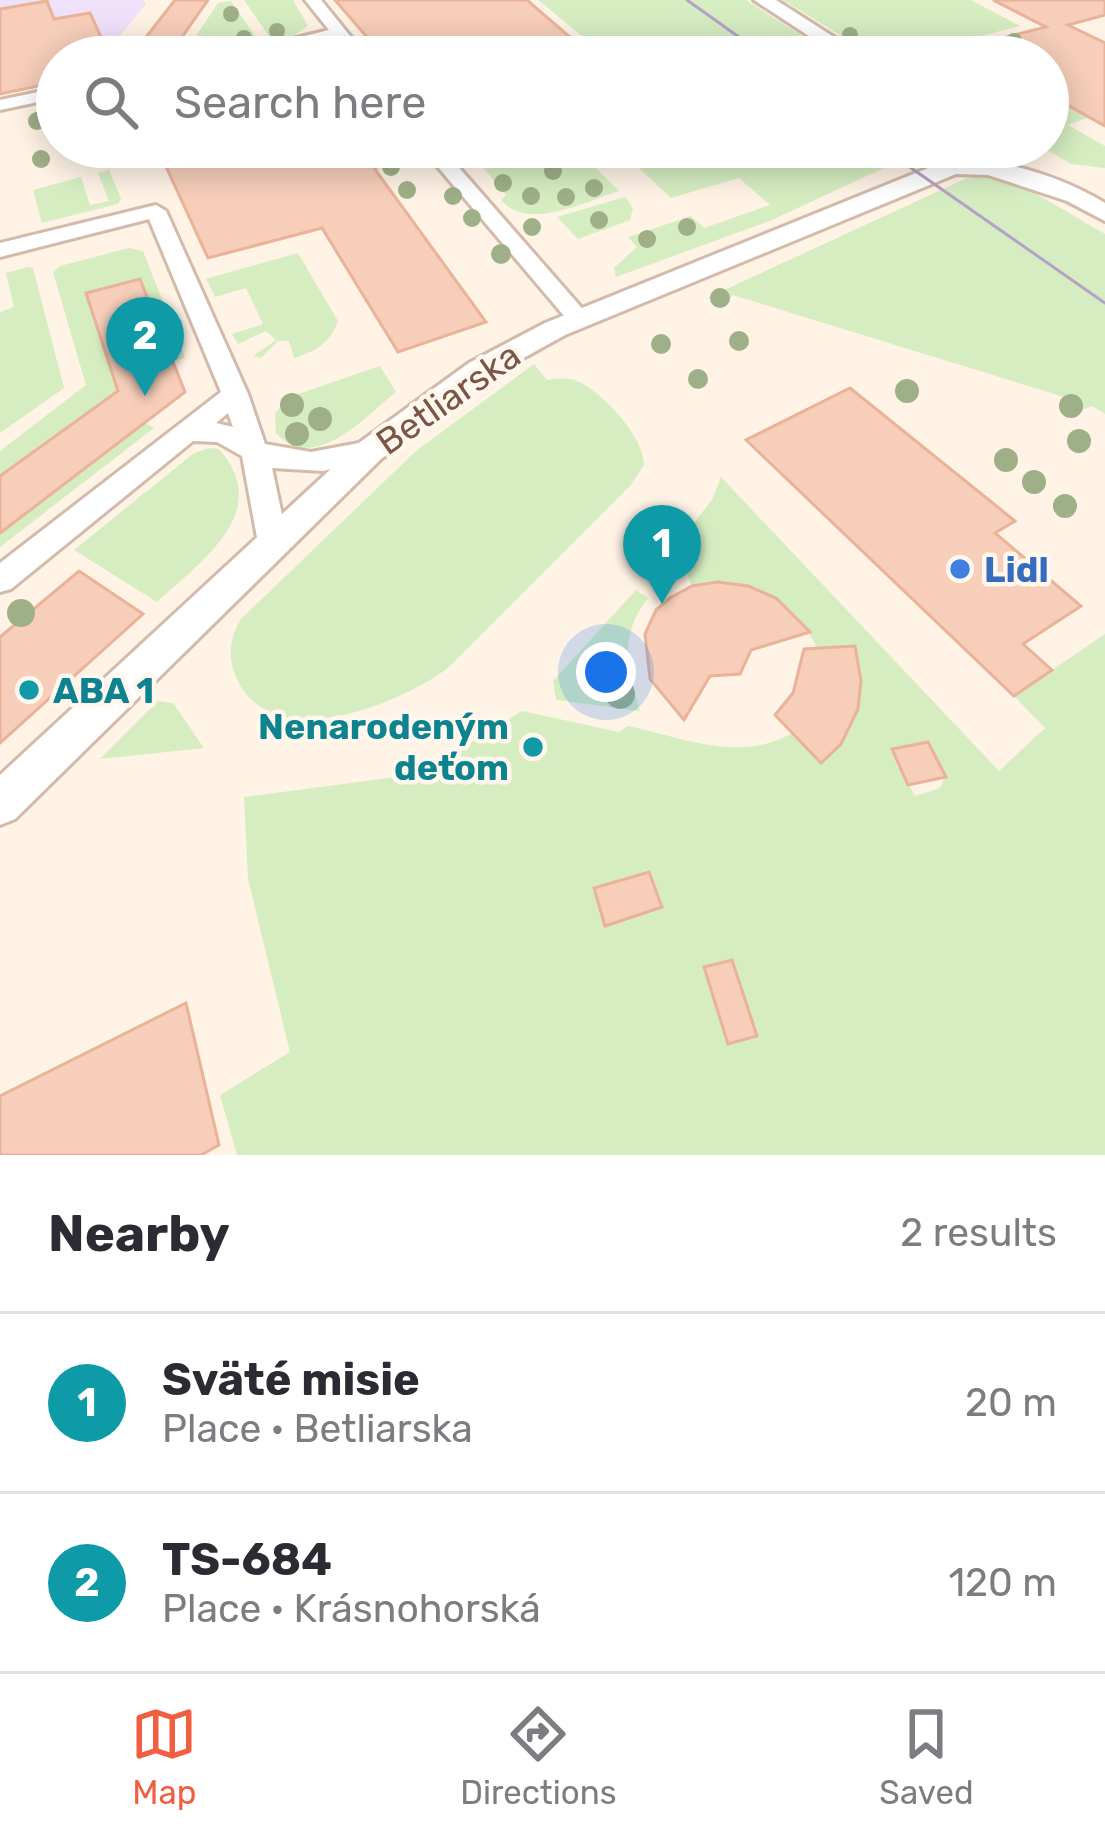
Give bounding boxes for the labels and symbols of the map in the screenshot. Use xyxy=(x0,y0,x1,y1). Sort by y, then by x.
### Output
pin: 2 xyxy=(106,297,184,396)
street label: Betliarska xyxy=(368,333,528,464)
pin: 1 xyxy=(623,505,701,604)
place label: Lidl xyxy=(984,548,1049,591)
marker: Lidl xyxy=(947,556,973,582)
your location xyxy=(576,642,636,702)
place label: ABA 1 xyxy=(53,669,154,712)
marker: ABA 1 xyxy=(16,677,42,703)
place label: Nenarodeným deťom xyxy=(258,705,509,789)
marker: Nenarodeným deťom xyxy=(520,734,546,760)

